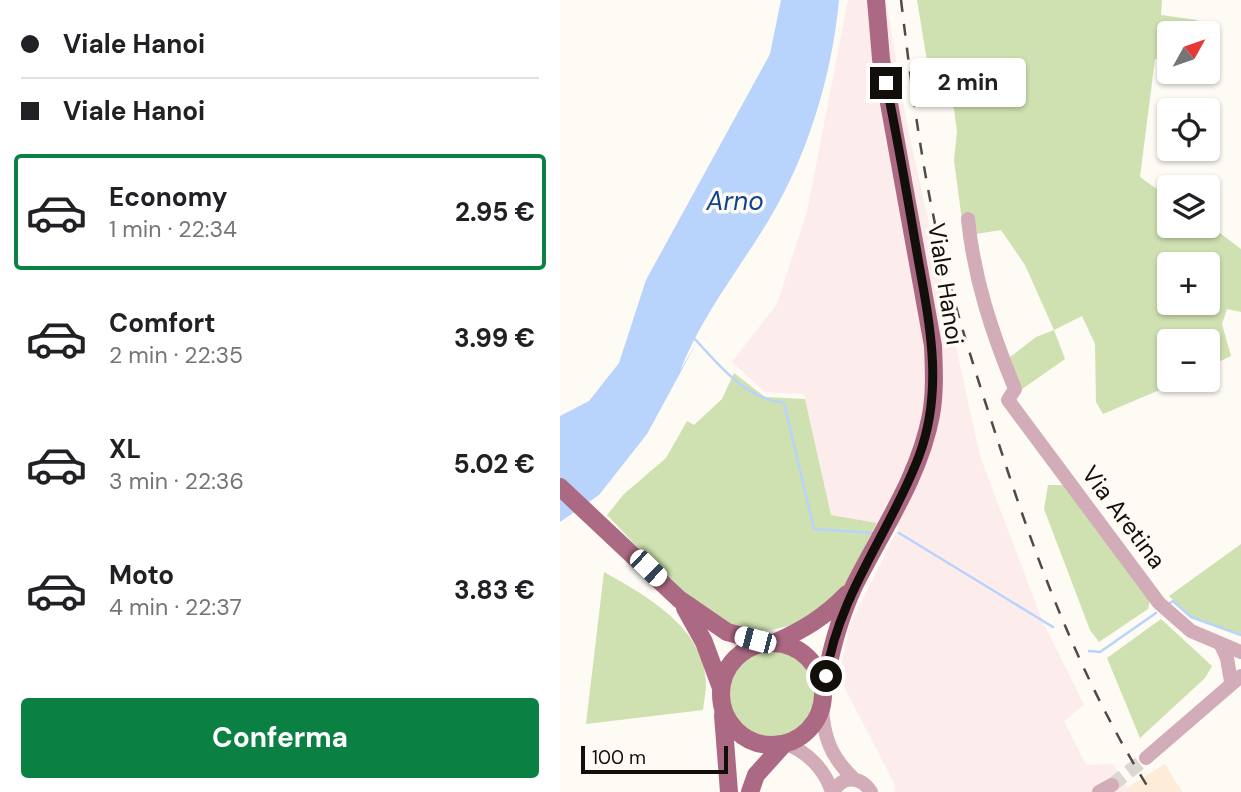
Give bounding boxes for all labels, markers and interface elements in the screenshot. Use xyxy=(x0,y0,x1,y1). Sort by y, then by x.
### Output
north arrow xyxy=(1157,21,1220,84)
map controls xyxy=(1157,21,1220,392)
text: Viale Hanoi xyxy=(63,27,205,61)
callout: 2 min xyxy=(910,58,1026,108)
route end xyxy=(870,67,902,99)
text: 2 min xyxy=(938,67,998,97)
text: Viale Hanoi xyxy=(63,94,205,128)
button: locate xyxy=(1157,98,1220,161)
button: layers xyxy=(1157,175,1220,238)
text: Economy xyxy=(109,180,227,214)
icon: car xyxy=(25,181,88,244)
water label: Arno xyxy=(705,184,764,218)
text: 2.95 € xyxy=(455,195,535,229)
text: 1 min · 22:34 xyxy=(109,214,237,244)
street label: Viale Hanoi xyxy=(921,221,971,347)
button: + xyxy=(1157,252,1220,315)
text: Comfort xyxy=(109,306,215,340)
icon: car xyxy=(25,307,88,370)
text: 3.99 € xyxy=(454,321,535,355)
button: − xyxy=(1157,329,1220,392)
text: 2 min · 22:35 xyxy=(109,340,243,370)
text: XL xyxy=(109,432,141,466)
icon: car xyxy=(25,433,88,496)
text: 5.02 € xyxy=(453,447,535,481)
street label: Via Aretina xyxy=(1075,459,1173,575)
text: 3 min · 22:36 xyxy=(109,466,244,496)
car xyxy=(626,546,671,590)
text: Moto xyxy=(109,558,174,592)
icon: car xyxy=(25,559,88,622)
text: 3.83 € xyxy=(454,573,535,607)
text: 4 min · 22:37 xyxy=(109,592,242,622)
car xyxy=(732,624,779,656)
route start xyxy=(810,660,842,692)
button: Conferma xyxy=(21,698,539,778)
scale bar xyxy=(581,743,728,775)
text: 100 m xyxy=(592,745,646,770)

